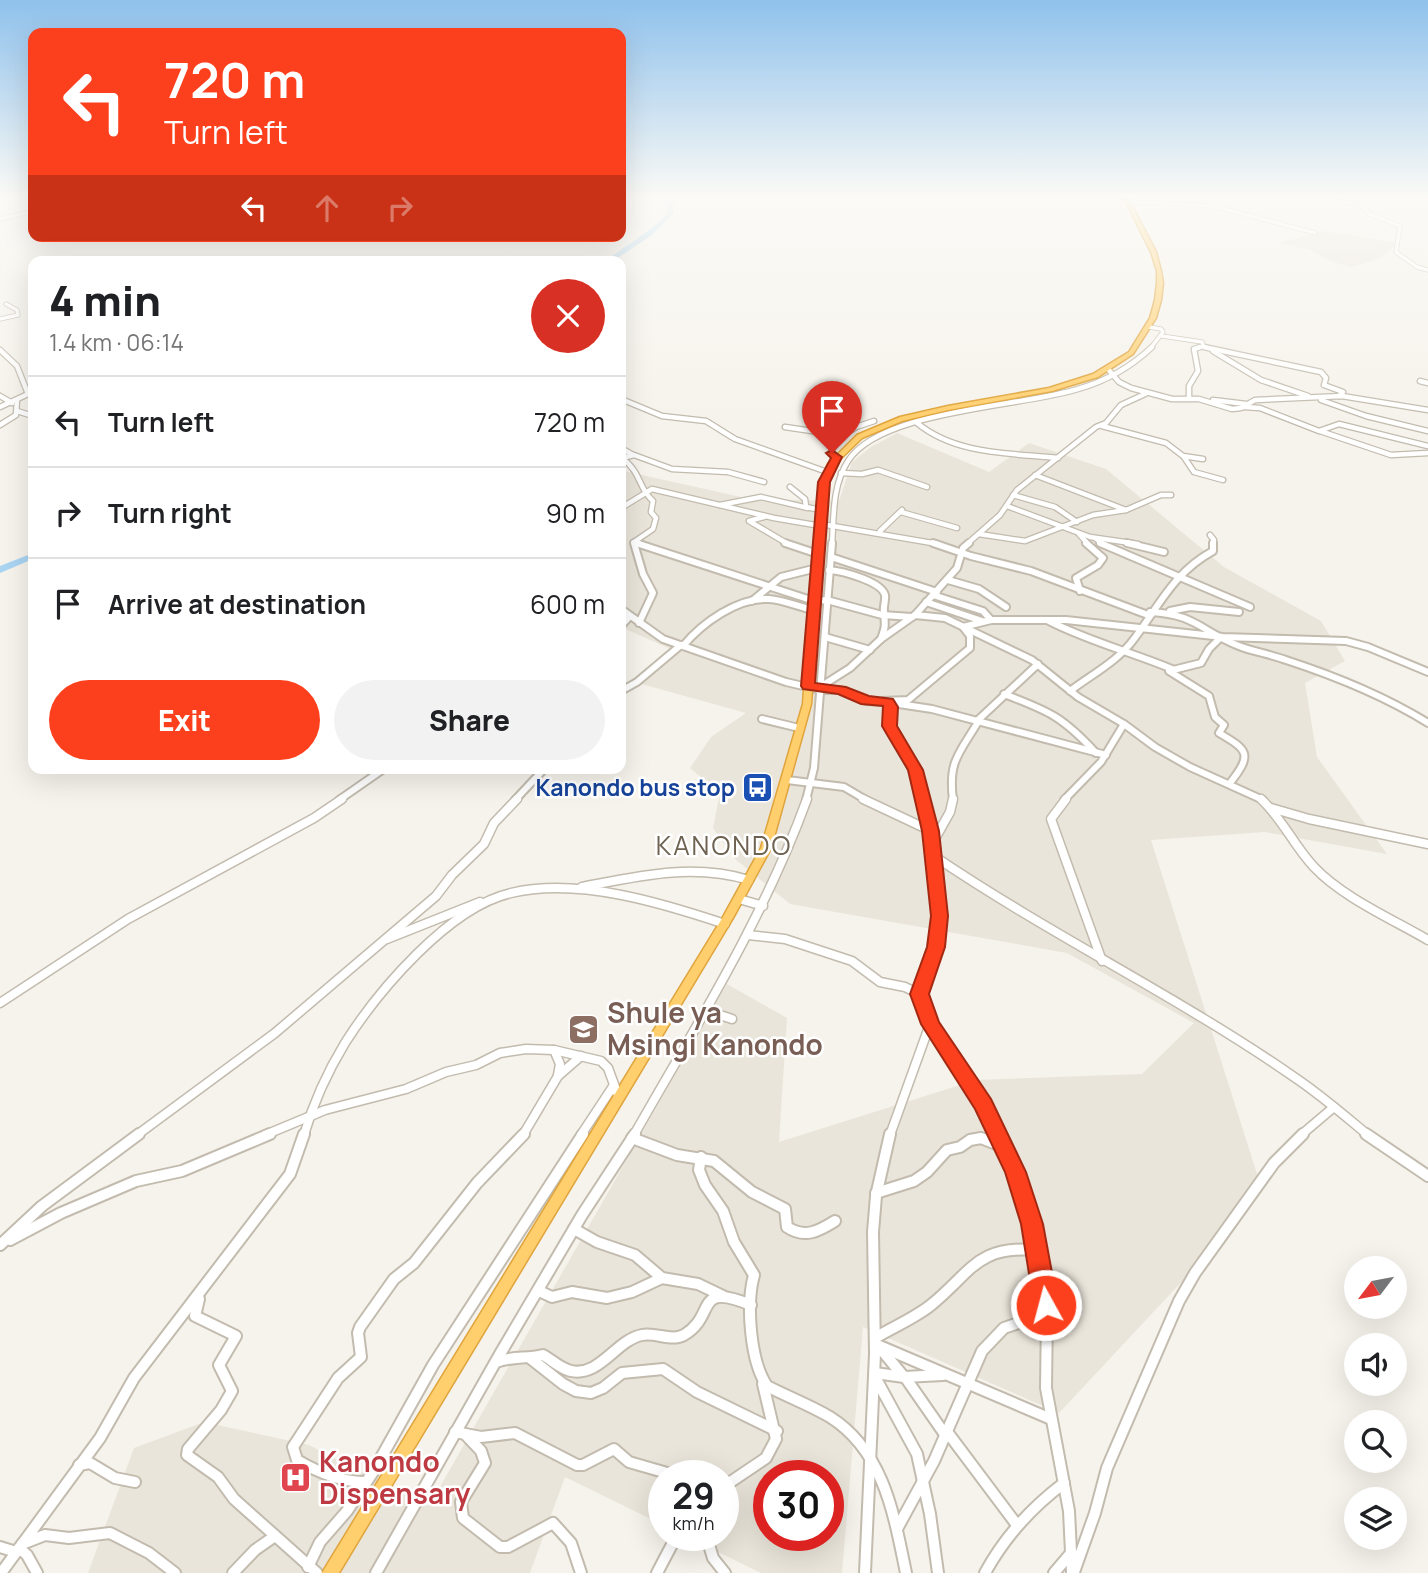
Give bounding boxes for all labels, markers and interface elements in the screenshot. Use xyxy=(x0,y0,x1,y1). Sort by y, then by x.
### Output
text: 720 m xyxy=(164,46,305,113)
icon: left xyxy=(49,56,140,147)
text: Turn left xyxy=(164,110,288,154)
icon: left xyxy=(235,189,273,227)
icon: ahead xyxy=(308,189,346,227)
icon: right xyxy=(381,189,419,227)
text: 4 min xyxy=(49,271,161,329)
button: close xyxy=(531,279,605,353)
text: 1.4 km · 06:14 xyxy=(49,326,184,358)
pin xyxy=(802,381,862,453)
icon: arrive xyxy=(813,392,851,430)
icon: left xyxy=(49,403,87,441)
text: Turn left xyxy=(108,404,215,440)
text: 720 m xyxy=(534,404,605,440)
icon: right xyxy=(49,494,87,532)
text: Turn right xyxy=(108,495,232,531)
text: 90 m xyxy=(546,495,605,531)
icon: arrive xyxy=(49,585,87,623)
text: Arrive at destination xyxy=(108,586,366,622)
text: 600 m xyxy=(530,586,605,622)
button: Exit xyxy=(49,680,320,760)
button: Share xyxy=(334,680,605,760)
place label: Kanondo bus stop xyxy=(535,771,735,803)
bus stop icon: Kanondo bus stop xyxy=(741,771,775,805)
district label: KANONDO xyxy=(656,827,792,863)
place label: Shule ya Msingi Kanondo xyxy=(607,993,823,1063)
school or university icon: Shule ya Msingi Kanondo xyxy=(567,1012,601,1046)
north arrow xyxy=(1344,1256,1407,1320)
map controls xyxy=(1344,1256,1407,1550)
position arrow xyxy=(1009,1268,1083,1342)
button: sound xyxy=(1344,1333,1407,1396)
button: search xyxy=(1344,1410,1407,1473)
place label: Kanondo Dispensary xyxy=(319,1442,471,1512)
speed limit sign: 30 xyxy=(753,1460,844,1551)
hospital icon: Kanondo Dispensary xyxy=(279,1461,313,1495)
text: 29 xyxy=(672,1472,715,1520)
button: layers xyxy=(1344,1487,1407,1550)
text: km/h xyxy=(673,1511,714,1535)

